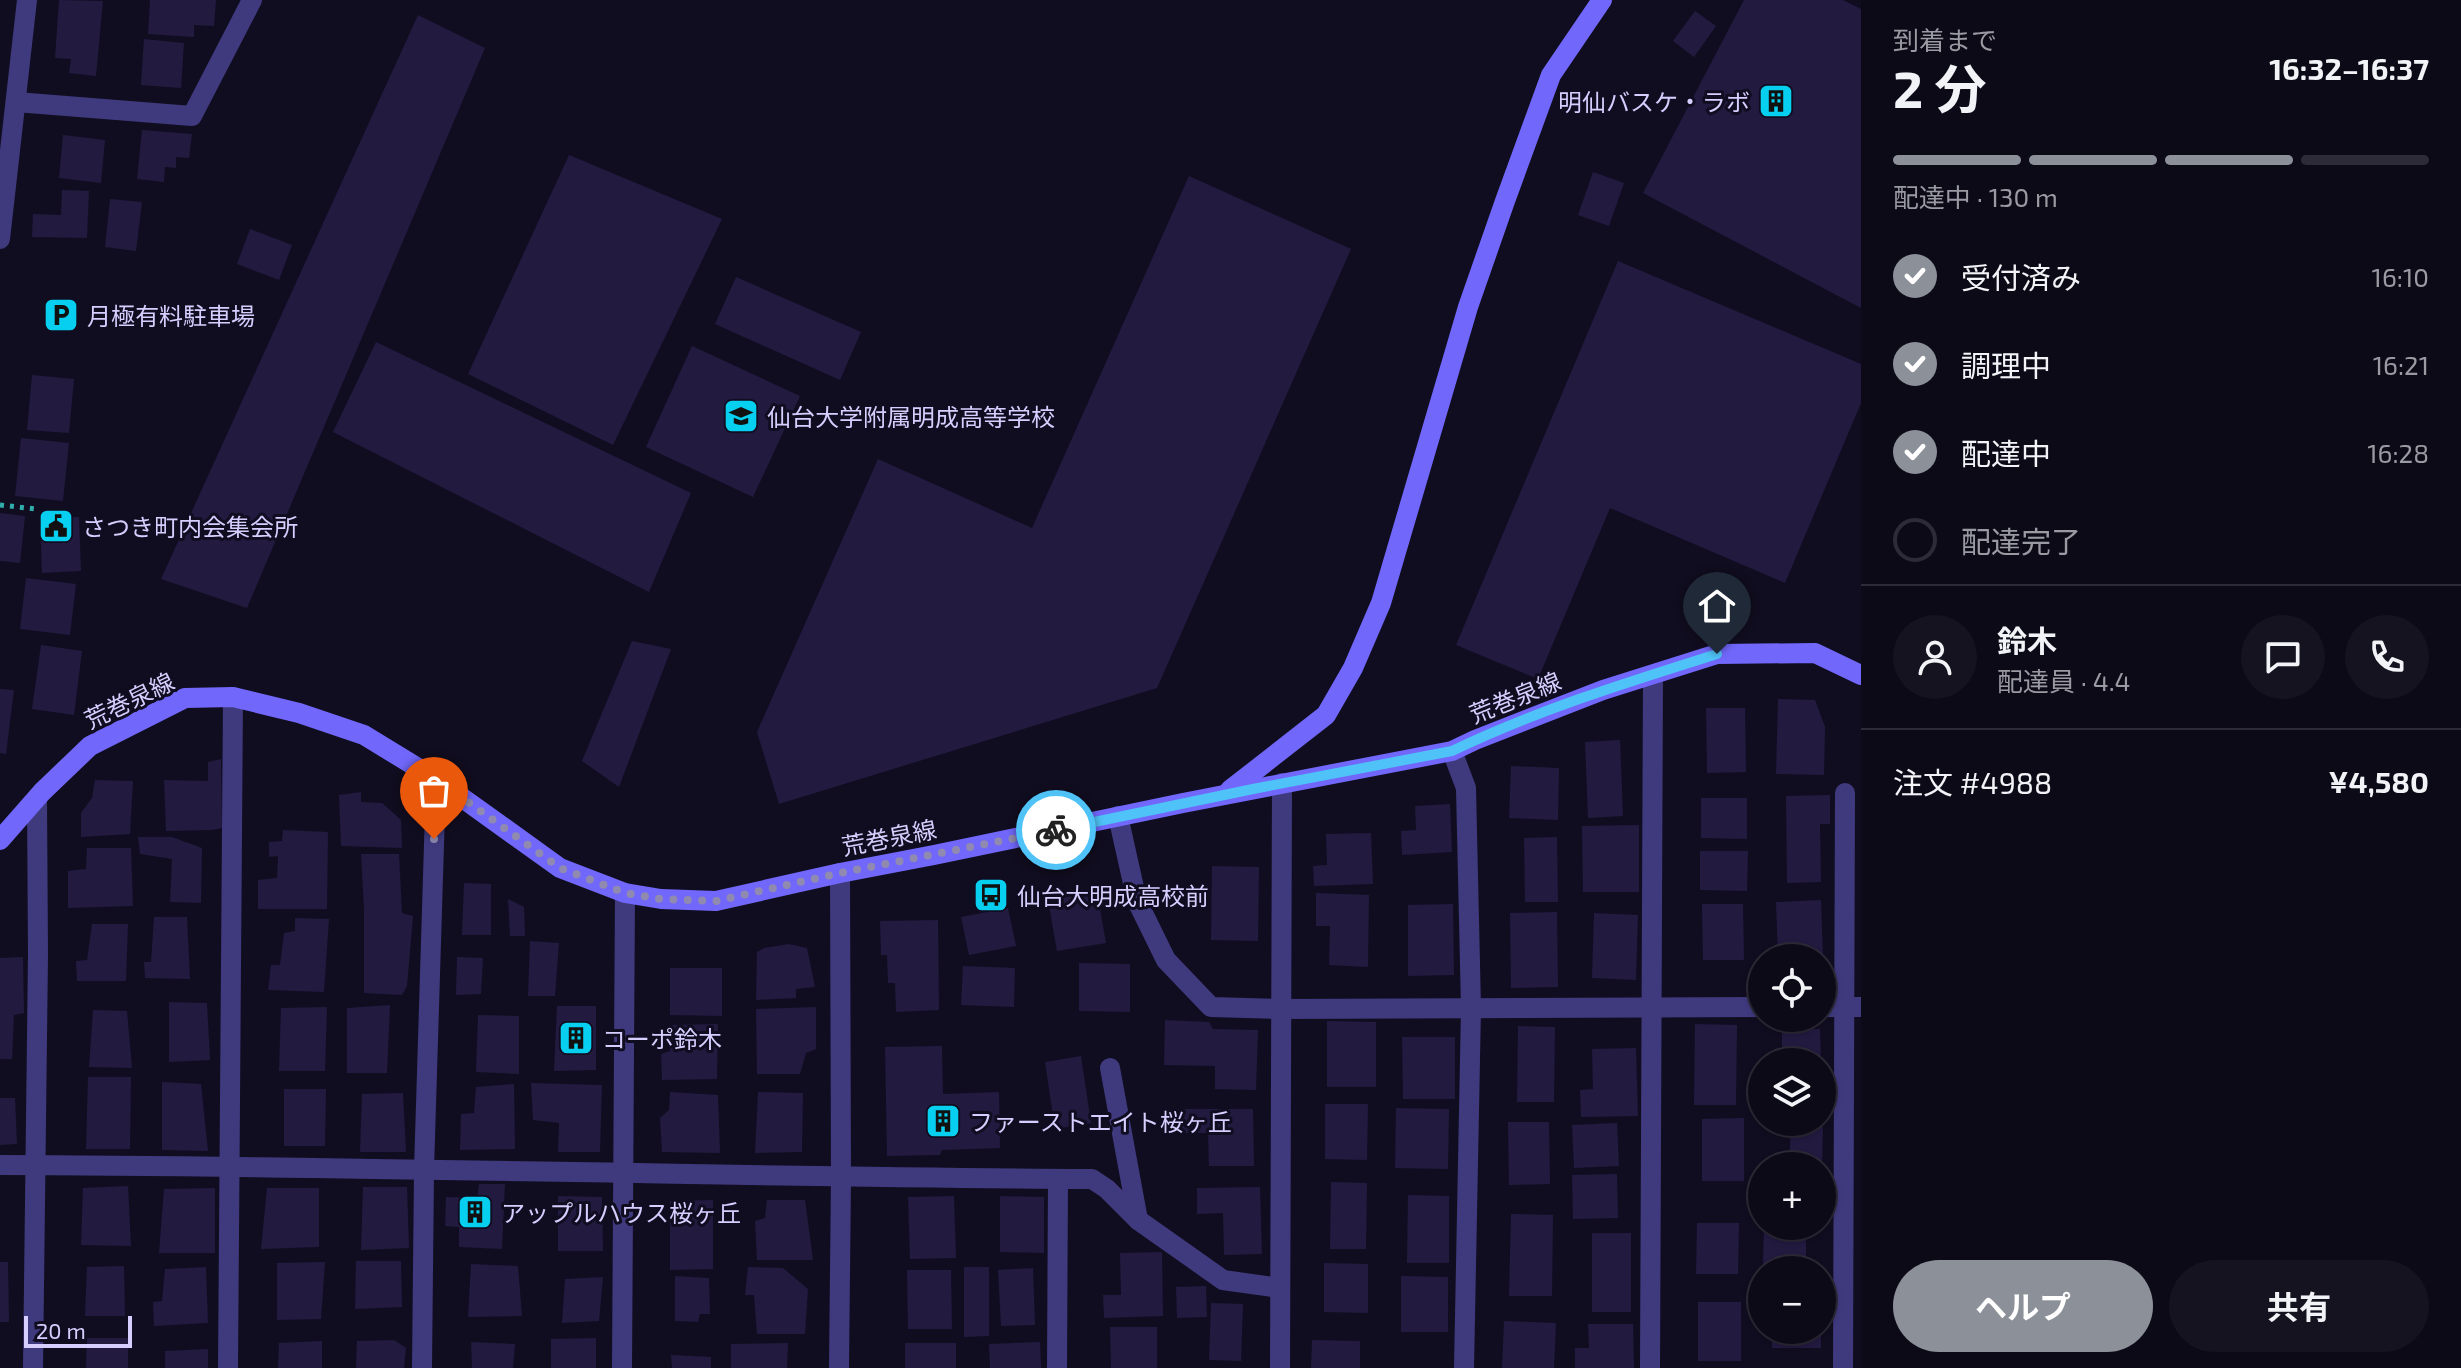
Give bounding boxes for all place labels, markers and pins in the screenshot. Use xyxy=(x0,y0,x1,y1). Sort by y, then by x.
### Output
building icon: 明仙バスケ・ラボ xyxy=(1757,82,1795,120)
place label: 明仙バスケ・ラボ xyxy=(1558,87,1750,116)
parking icon: 月極有料駐車場 xyxy=(42,296,80,334)
place label: 月極有料駐車場 xyxy=(87,301,255,330)
school or university icon: 仙台大学附属明成高等学校 xyxy=(722,397,760,435)
place label: 仙台大学附属明成高等学校 xyxy=(767,402,1055,431)
public building icon: さつき町内会集会所 xyxy=(37,507,75,545)
place label: さつき町内会集会所 xyxy=(82,512,298,541)
pin xyxy=(1683,572,1751,654)
pin xyxy=(400,757,468,839)
bus stop icon: 仙台大明成高校前 xyxy=(972,876,1010,914)
place label: 仙台大明成高校前 xyxy=(1017,881,1209,910)
building icon: コーポ鈴木 xyxy=(557,1019,595,1057)
place label: コーポ鈴木 xyxy=(602,1024,722,1053)
building icon: ファーストエイト桜ヶ丘 xyxy=(924,1102,962,1140)
place label: ファーストエイト桜ヶ丘 xyxy=(969,1107,1232,1136)
building icon: アップルハウス桜ヶ丘 xyxy=(456,1193,494,1231)
place label: アップルハウス桜ヶ丘 xyxy=(501,1198,741,1227)

